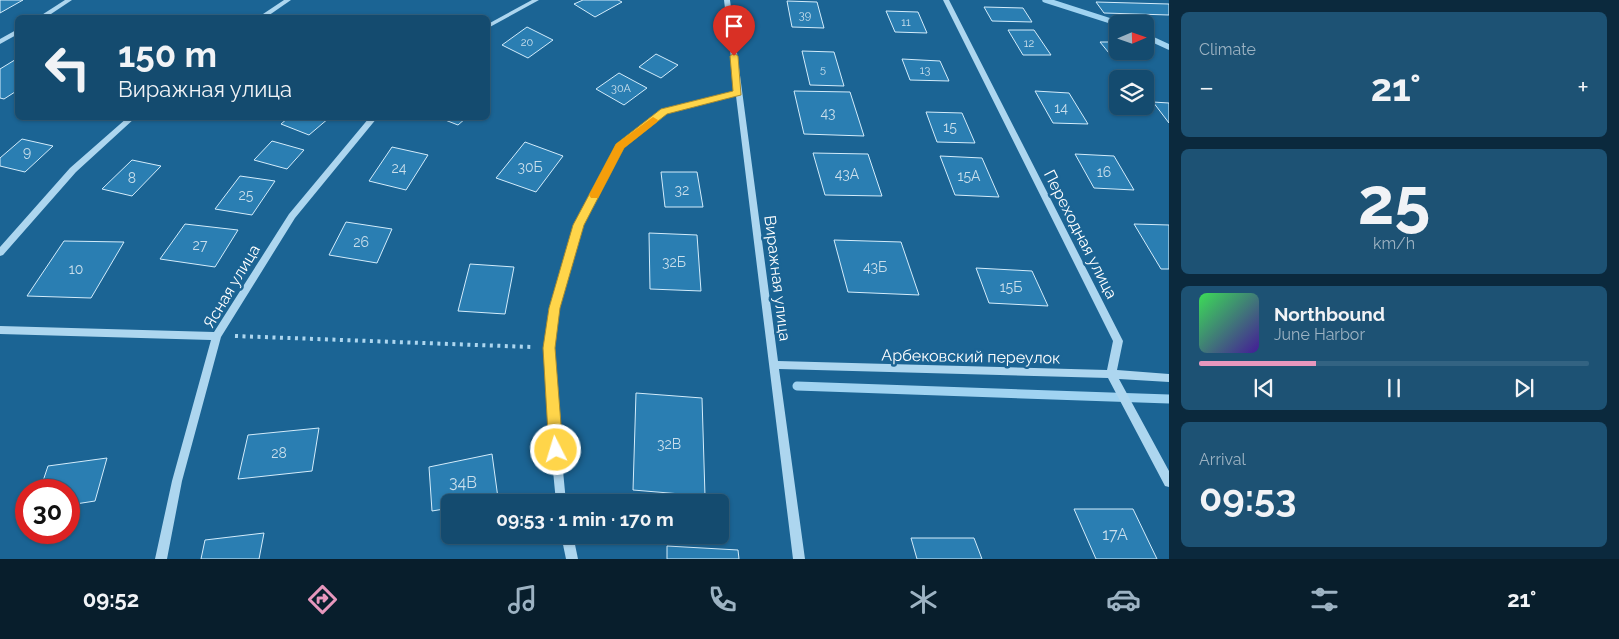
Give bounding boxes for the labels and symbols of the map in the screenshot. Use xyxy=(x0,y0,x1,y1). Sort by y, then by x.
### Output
pin xyxy=(713,5,755,56)
house number: 39 xyxy=(799,9,811,22)
north arrow xyxy=(1109,15,1154,60)
house number: 11 xyxy=(901,16,911,29)
house number: 20 xyxy=(521,36,533,49)
house number: 12 xyxy=(1024,37,1034,50)
house number: 5 xyxy=(820,63,826,76)
house number: 13 xyxy=(920,64,930,77)
house number: 30А xyxy=(611,82,631,95)
house number: 14 xyxy=(1054,100,1068,116)
house number: 43 xyxy=(820,105,836,121)
house number: 15 xyxy=(943,119,957,135)
house number: 9 xyxy=(23,144,31,160)
house number: 30Б xyxy=(517,159,543,175)
house number: 24 xyxy=(392,160,407,176)
house number: 16 xyxy=(1097,164,1111,180)
house number: 43А xyxy=(835,166,860,182)
street label: Переходная улица xyxy=(1040,167,1121,302)
house number: 15А xyxy=(957,168,981,184)
house number: 8 xyxy=(128,170,136,186)
house number: 32 xyxy=(675,182,689,198)
house number: 25 xyxy=(239,187,254,203)
street label: Виражная улица xyxy=(760,214,795,342)
house number: 26 xyxy=(353,234,369,250)
house number: 27 xyxy=(193,237,208,253)
street label: Ясная улица xyxy=(199,241,264,332)
house number: 32Б xyxy=(662,254,686,270)
house number: 43Б xyxy=(863,259,887,275)
house number: 10 xyxy=(69,261,83,277)
house number: 15Б xyxy=(1000,279,1022,295)
street label: Арбековский переулок xyxy=(881,345,1061,368)
position arrow xyxy=(529,423,581,475)
house number: 32В xyxy=(657,436,681,452)
house number: 28 xyxy=(271,445,287,461)
house number: 34В xyxy=(449,473,477,492)
speed limit sign: 30 xyxy=(15,479,80,544)
house number: 17А xyxy=(1102,525,1128,544)

